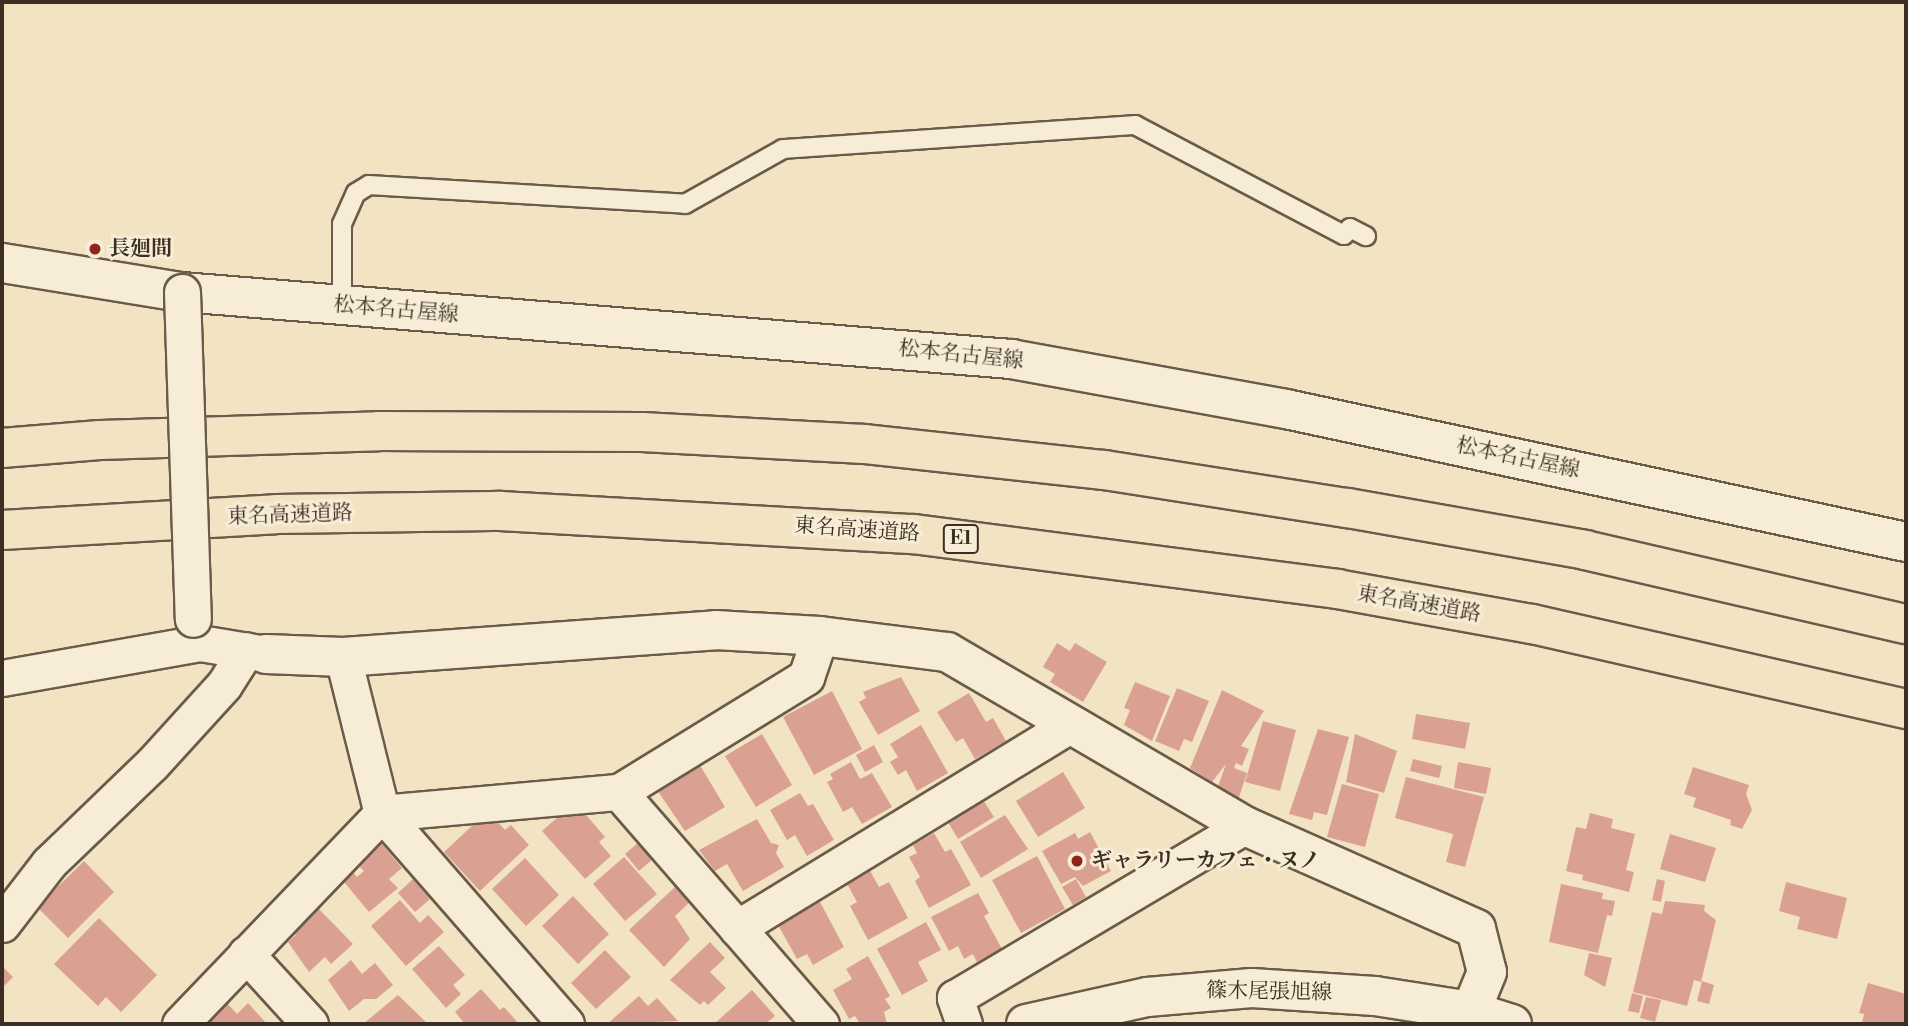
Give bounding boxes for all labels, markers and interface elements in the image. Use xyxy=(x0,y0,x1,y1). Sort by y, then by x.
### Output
place label: 長廻間 xyxy=(109,236,172,262)
marker: 長廻間 xyxy=(87,241,103,257)
street label: 松本名古屋線 xyxy=(332,292,460,328)
street label: 松本名古屋線 xyxy=(897,336,1025,374)
street label: 松本名古屋線 xyxy=(1454,433,1582,483)
street label: 東名高速道路 xyxy=(227,500,353,530)
street label: 東名高速道路 xyxy=(793,513,921,547)
road number: E1 xyxy=(942,524,980,554)
street label: 東名高速道路 xyxy=(1355,581,1483,627)
place label: ギャラリーカフェ・ヌノ xyxy=(1091,848,1322,874)
marker: ギャラリーカフェ・ヌノ xyxy=(1069,853,1085,869)
street label: 篠木尾張旭線 xyxy=(1206,978,1332,1006)

